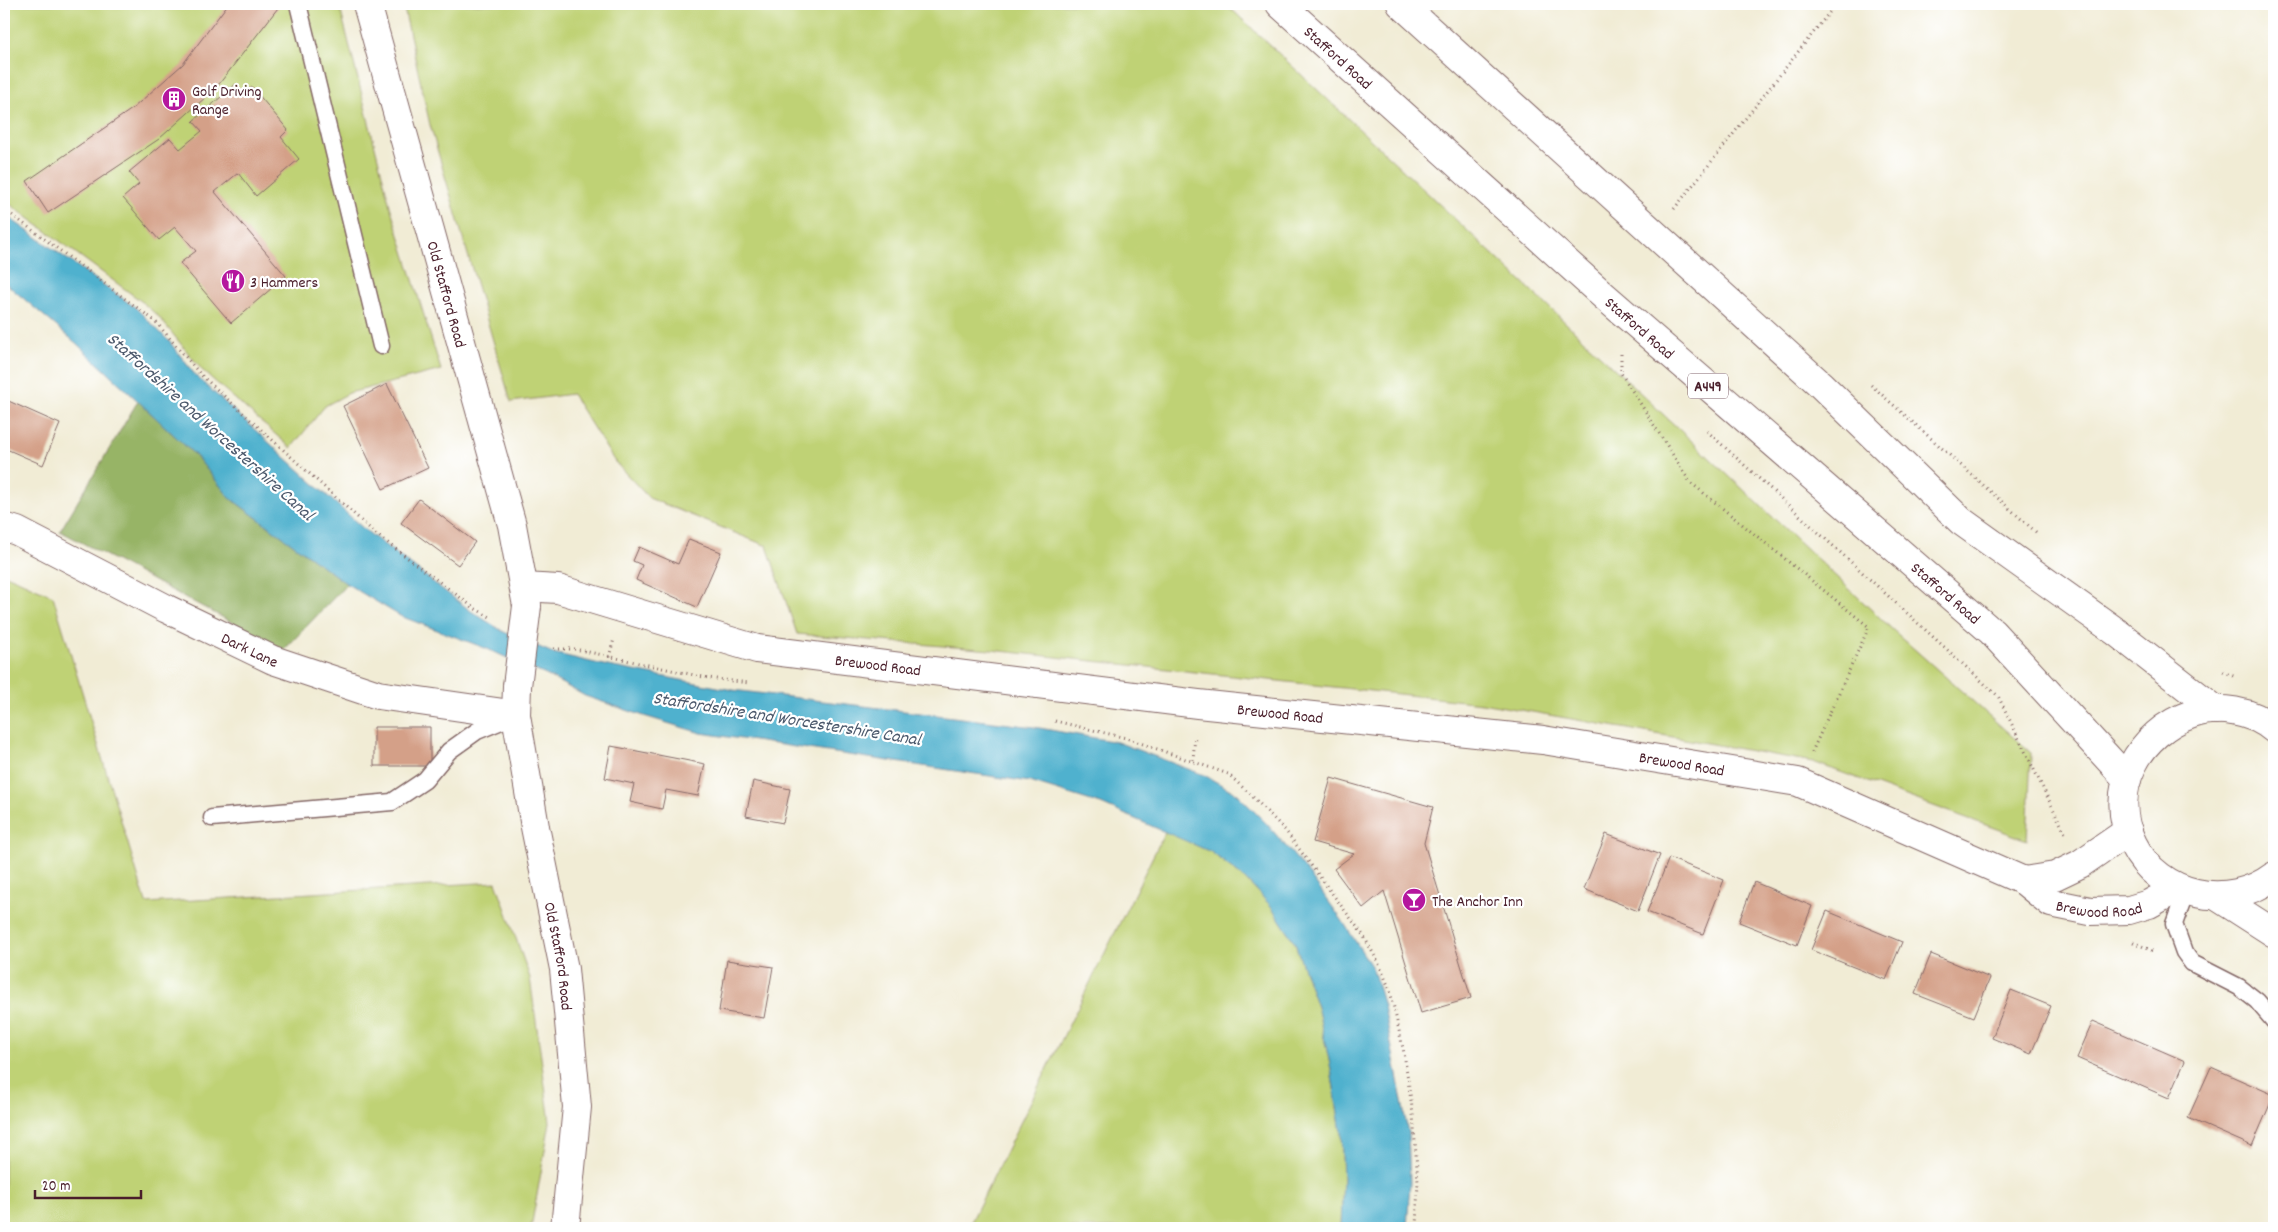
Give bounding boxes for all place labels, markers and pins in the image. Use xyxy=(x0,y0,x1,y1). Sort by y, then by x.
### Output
place label: Golf Driving Range xyxy=(192,81,261,122)
building icon: Golf Driving Range xyxy=(161,86,187,112)
restaurant icon: 3 Hammers xyxy=(220,268,246,294)
place label: 3 Hammers xyxy=(250,272,318,295)
bar icon: The Anchor Inn xyxy=(1401,887,1427,913)
place label: The Anchor Inn xyxy=(1432,891,1523,914)

